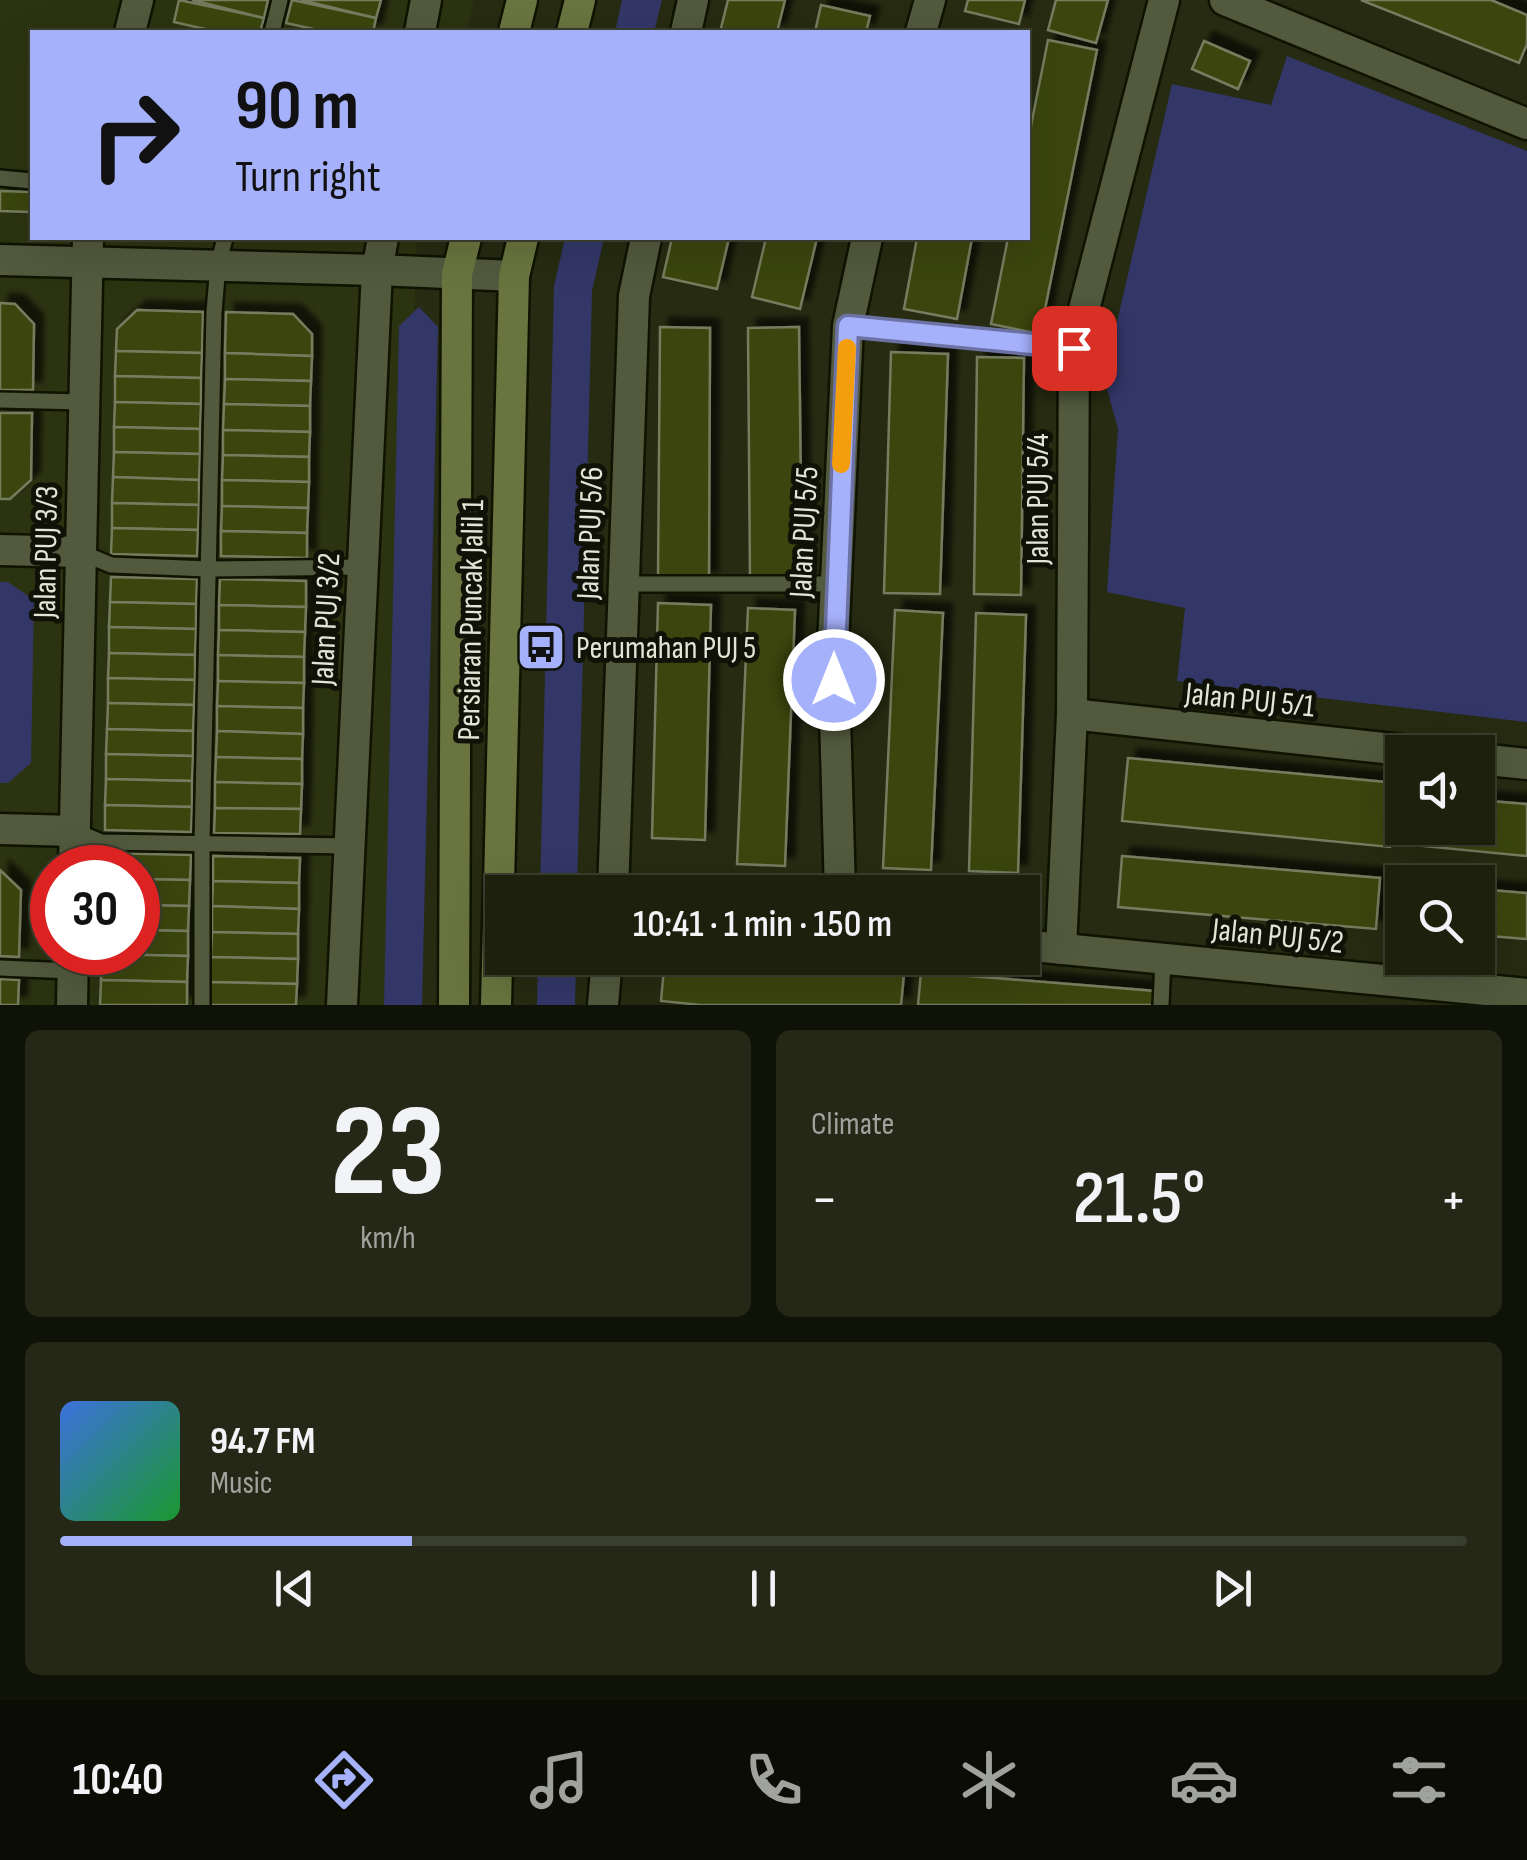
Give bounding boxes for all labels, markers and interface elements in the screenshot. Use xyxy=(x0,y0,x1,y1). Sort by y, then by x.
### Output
text: 90 m xyxy=(235,65,359,149)
icon: right xyxy=(70,70,200,200)
text: Turn right xyxy=(235,150,381,205)
pin xyxy=(1032,306,1117,391)
icon: arrive xyxy=(1047,321,1102,376)
street label: Jalan PUJ 5/4 xyxy=(1019,433,1058,566)
street label: Jalan PUJ 5/5 xyxy=(782,465,827,600)
street label: Jalan PUJ 5/6 xyxy=(569,466,612,601)
street label: Jalan PUJ 3/3 xyxy=(26,485,67,620)
street label: Persiaran Puncak Jalil 1 xyxy=(450,499,493,741)
street label: Jalan PUJ 3/2 xyxy=(304,552,349,687)
bus stop icon: Perumahan PUJ 5 xyxy=(515,621,567,673)
position arrow xyxy=(782,628,886,732)
place label: Perumahan PUJ 5 xyxy=(576,629,756,668)
street label: Jalan PUJ 5/1 xyxy=(1182,674,1317,727)
map controls xyxy=(1385,735,1495,975)
button: sound xyxy=(1385,735,1495,845)
speed limit sign: 30 xyxy=(30,845,160,975)
button: search xyxy=(1385,865,1495,975)
text: 10:41 · 1 min · 150 m xyxy=(633,902,892,947)
street label: Jalan PUJ 5/2 xyxy=(1209,910,1346,963)
text: 23 xyxy=(330,1076,446,1232)
text: Climate xyxy=(811,1105,894,1144)
text: 21.5° xyxy=(1073,1154,1205,1245)
text: − xyxy=(811,1167,838,1234)
text: + xyxy=(1440,1167,1467,1234)
text: km/h xyxy=(360,1219,416,1258)
text: 94.7 FM xyxy=(210,1419,315,1464)
text: Music xyxy=(210,1464,273,1503)
icon: previous xyxy=(267,1561,322,1616)
icon: pause xyxy=(736,1561,791,1616)
icon: next xyxy=(1205,1561,1260,1616)
icon: directions xyxy=(309,1745,379,1815)
icon: music xyxy=(524,1745,594,1815)
icon: phone xyxy=(739,1745,809,1815)
icon: climate xyxy=(954,1745,1024,1815)
icon: car xyxy=(1169,1745,1239,1815)
icon: filters xyxy=(1384,1745,1454,1815)
text: 10:40 xyxy=(73,1753,163,1808)

